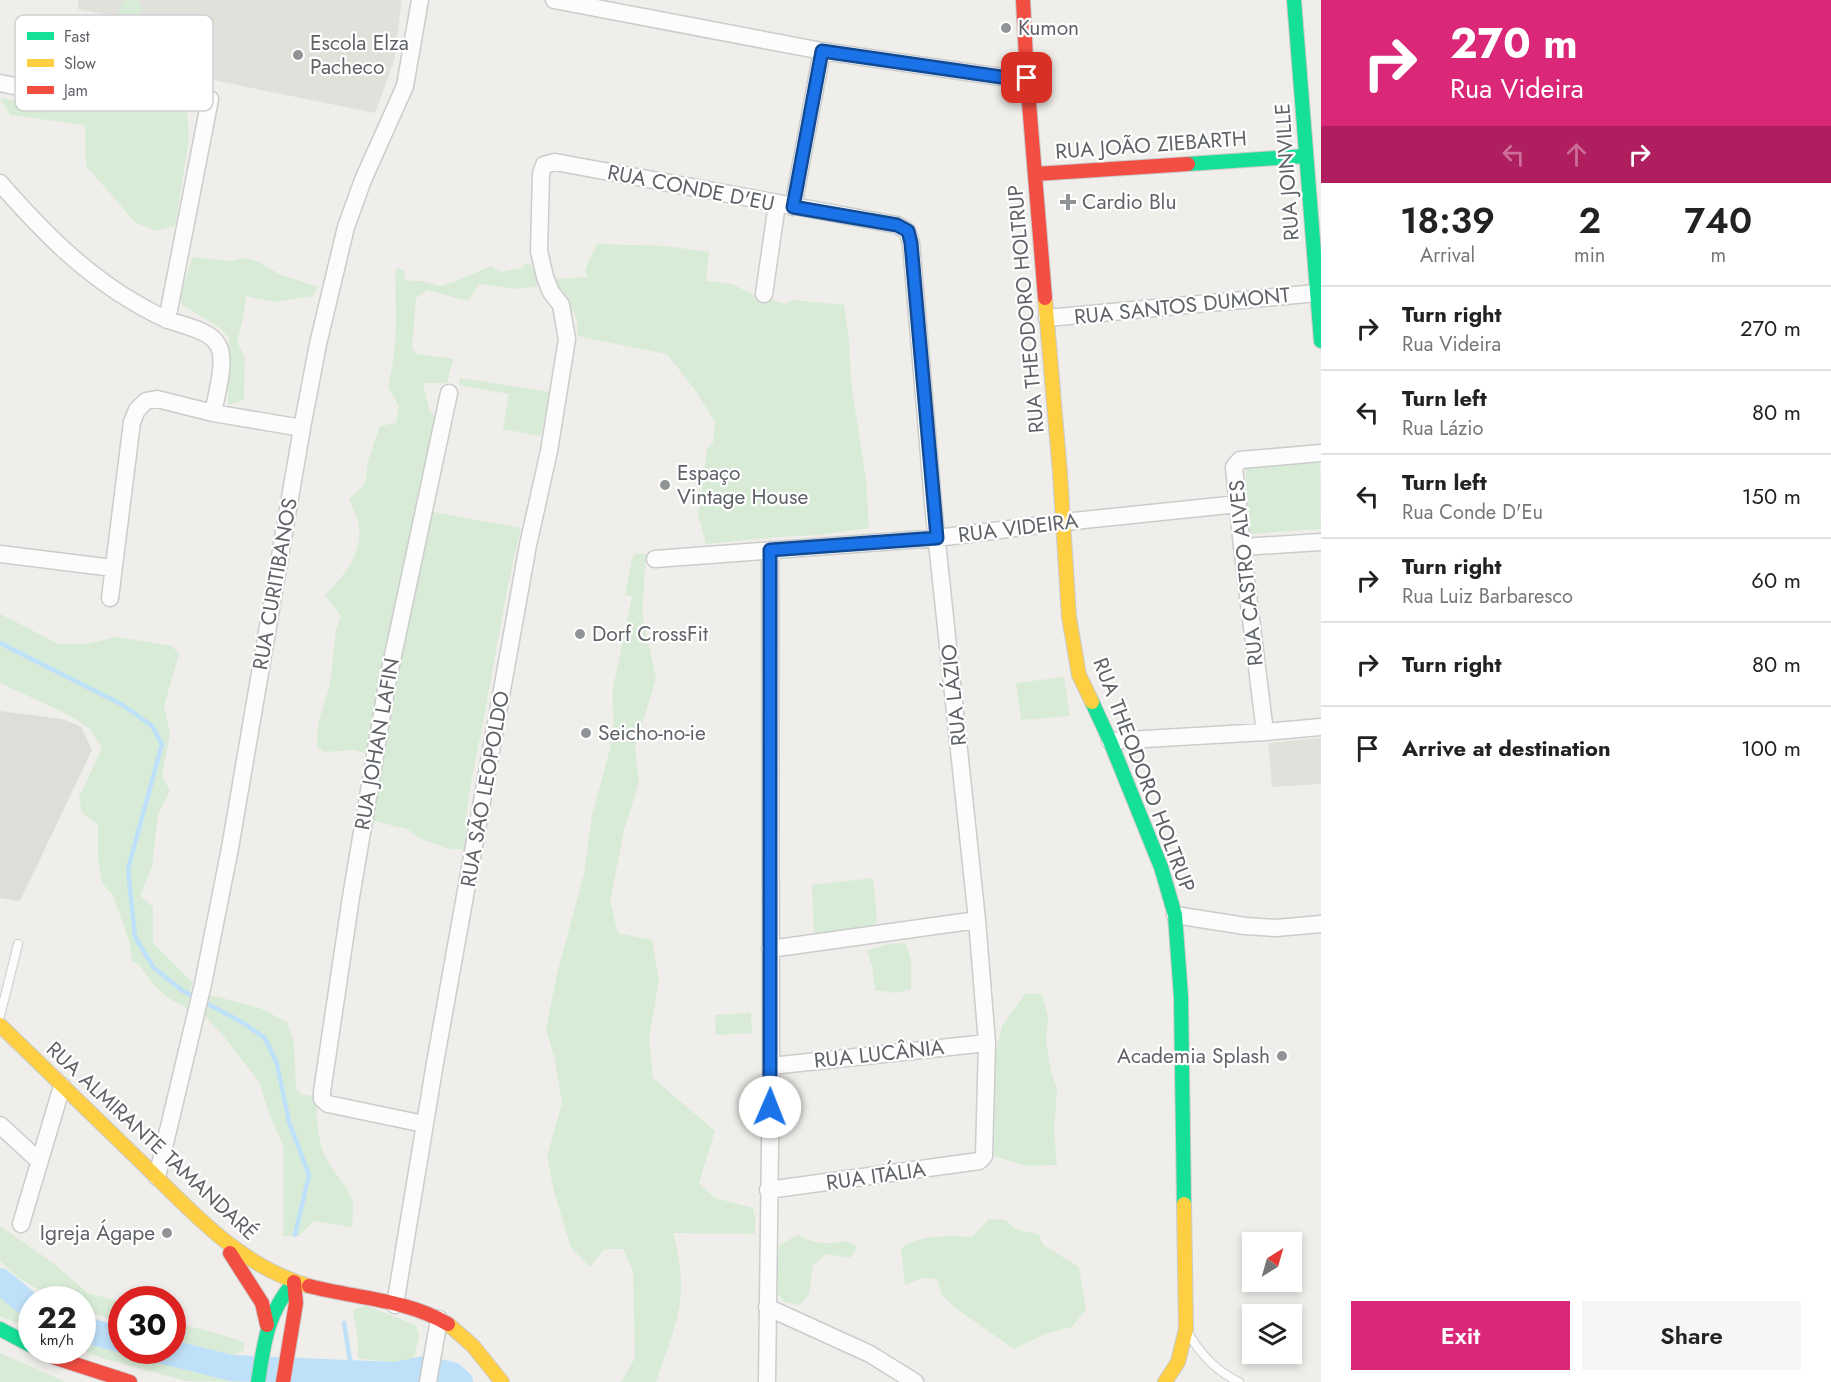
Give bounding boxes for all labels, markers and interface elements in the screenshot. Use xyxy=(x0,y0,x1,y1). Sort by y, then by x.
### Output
place label: Kumon xyxy=(1018,13,1079,43)
text: 270 m xyxy=(1450,13,1578,74)
legend xyxy=(15,15,213,111)
marker: Kumon xyxy=(999,21,1013,35)
icon: right xyxy=(1351,24,1429,102)
text: Fast xyxy=(64,25,90,48)
place label: Escola Elza Pacheco xyxy=(310,28,409,82)
marker: Escola Elza Pacheco xyxy=(291,48,305,62)
text: Slow xyxy=(64,52,96,75)
pin xyxy=(1001,52,1052,103)
icon: arrive xyxy=(1010,61,1043,94)
text: Rua Videira xyxy=(1450,69,1584,108)
text: Jam xyxy=(62,79,88,102)
street label: RUA JOINVILLE xyxy=(1267,102,1307,242)
street label: RUA JOÃO ZIEBARTH xyxy=(1054,123,1248,167)
icon: left xyxy=(1497,138,1530,171)
icon: ahead xyxy=(1560,138,1593,171)
icon: right xyxy=(1623,138,1656,171)
street label: RUA CONDE D'EU xyxy=(605,157,777,219)
street label: RUA THEODORO HOLTRUP xyxy=(1000,184,1052,434)
place label: Cardio Blu xyxy=(1082,187,1176,217)
marker: Cardio Blu xyxy=(1059,193,1077,211)
text: 18:39 xyxy=(1400,194,1495,246)
text: 2 xyxy=(1578,194,1601,246)
text: 740 xyxy=(1684,194,1752,246)
text: Arrival xyxy=(1420,241,1475,270)
text: min xyxy=(1574,241,1605,270)
text: m xyxy=(1710,241,1726,270)
street label: RUA SANTOS DUMONT xyxy=(1073,280,1292,332)
text: Turn right xyxy=(1402,298,1502,330)
icon: right xyxy=(1351,312,1384,345)
text: 270 m xyxy=(1740,312,1801,344)
text: Rua Videira xyxy=(1402,330,1501,359)
text: Turn left xyxy=(1402,382,1487,414)
icon: left xyxy=(1351,396,1384,429)
text: 80 m xyxy=(1752,396,1801,428)
text: Rua Lázio xyxy=(1402,414,1483,443)
place label: Espaço Vintage House xyxy=(677,458,809,512)
text: Turn left xyxy=(1402,466,1487,498)
marker: Espaço Vintage House xyxy=(658,478,672,492)
street label: RUA CASTRO ALVES xyxy=(1221,478,1271,668)
icon: left xyxy=(1351,480,1384,513)
text: 150 m xyxy=(1742,480,1801,512)
street label: RUA CURITIBANOS xyxy=(245,496,305,672)
text: Rua Conde D'Eu xyxy=(1402,498,1543,527)
street label: RUA VIDEIRA xyxy=(956,506,1080,550)
text: Turn right xyxy=(1402,550,1502,582)
icon: right xyxy=(1351,564,1384,597)
text: 60 m xyxy=(1751,564,1801,596)
text: Rua Luiz Barbaresco xyxy=(1402,582,1573,611)
place label: Dorf CrossFit xyxy=(592,619,708,649)
marker: Dorf CrossFit xyxy=(573,627,587,641)
street label: RUA LÁZIO xyxy=(934,643,974,747)
icon: right xyxy=(1351,648,1384,681)
text: Turn right xyxy=(1402,648,1502,680)
text: 80 m xyxy=(1752,648,1801,680)
street label: RUA THEODORO HOLTRUP xyxy=(1085,653,1203,897)
street label: RUA JOHAN LAFIN xyxy=(347,656,407,832)
street label: RUA SÃO LEOPOLDO xyxy=(453,689,517,889)
place label: Seicho-no-ie xyxy=(598,718,706,748)
marker: Seicho-no-ie xyxy=(579,726,593,740)
icon: arrive xyxy=(1351,732,1384,765)
text: Arrive at destination xyxy=(1402,732,1611,764)
text: 100 m xyxy=(1741,732,1801,764)
street label: RUA LUCÂNIA xyxy=(812,1032,946,1076)
street label: RUA ALMIRANTE TAMANDARÉ xyxy=(40,1035,264,1247)
place label: Academia Splash xyxy=(1117,1041,1270,1071)
marker: Academia Splash xyxy=(1275,1049,1289,1063)
position arrow xyxy=(738,1075,802,1139)
street label: RUA ITÁLIA xyxy=(824,1154,928,1198)
place label: Igreja Ágape xyxy=(40,1218,155,1248)
marker: Igreja Ágape xyxy=(160,1226,174,1240)
north arrow xyxy=(1242,1232,1302,1292)
map controls xyxy=(1242,1232,1302,1364)
speed limit sign: 30 xyxy=(108,1286,186,1364)
text: 22 xyxy=(37,1296,77,1339)
button: Exit xyxy=(1351,1301,1570,1370)
button: Share xyxy=(1582,1301,1801,1370)
button: layers xyxy=(1242,1304,1302,1364)
text: km/h xyxy=(40,1329,74,1351)

